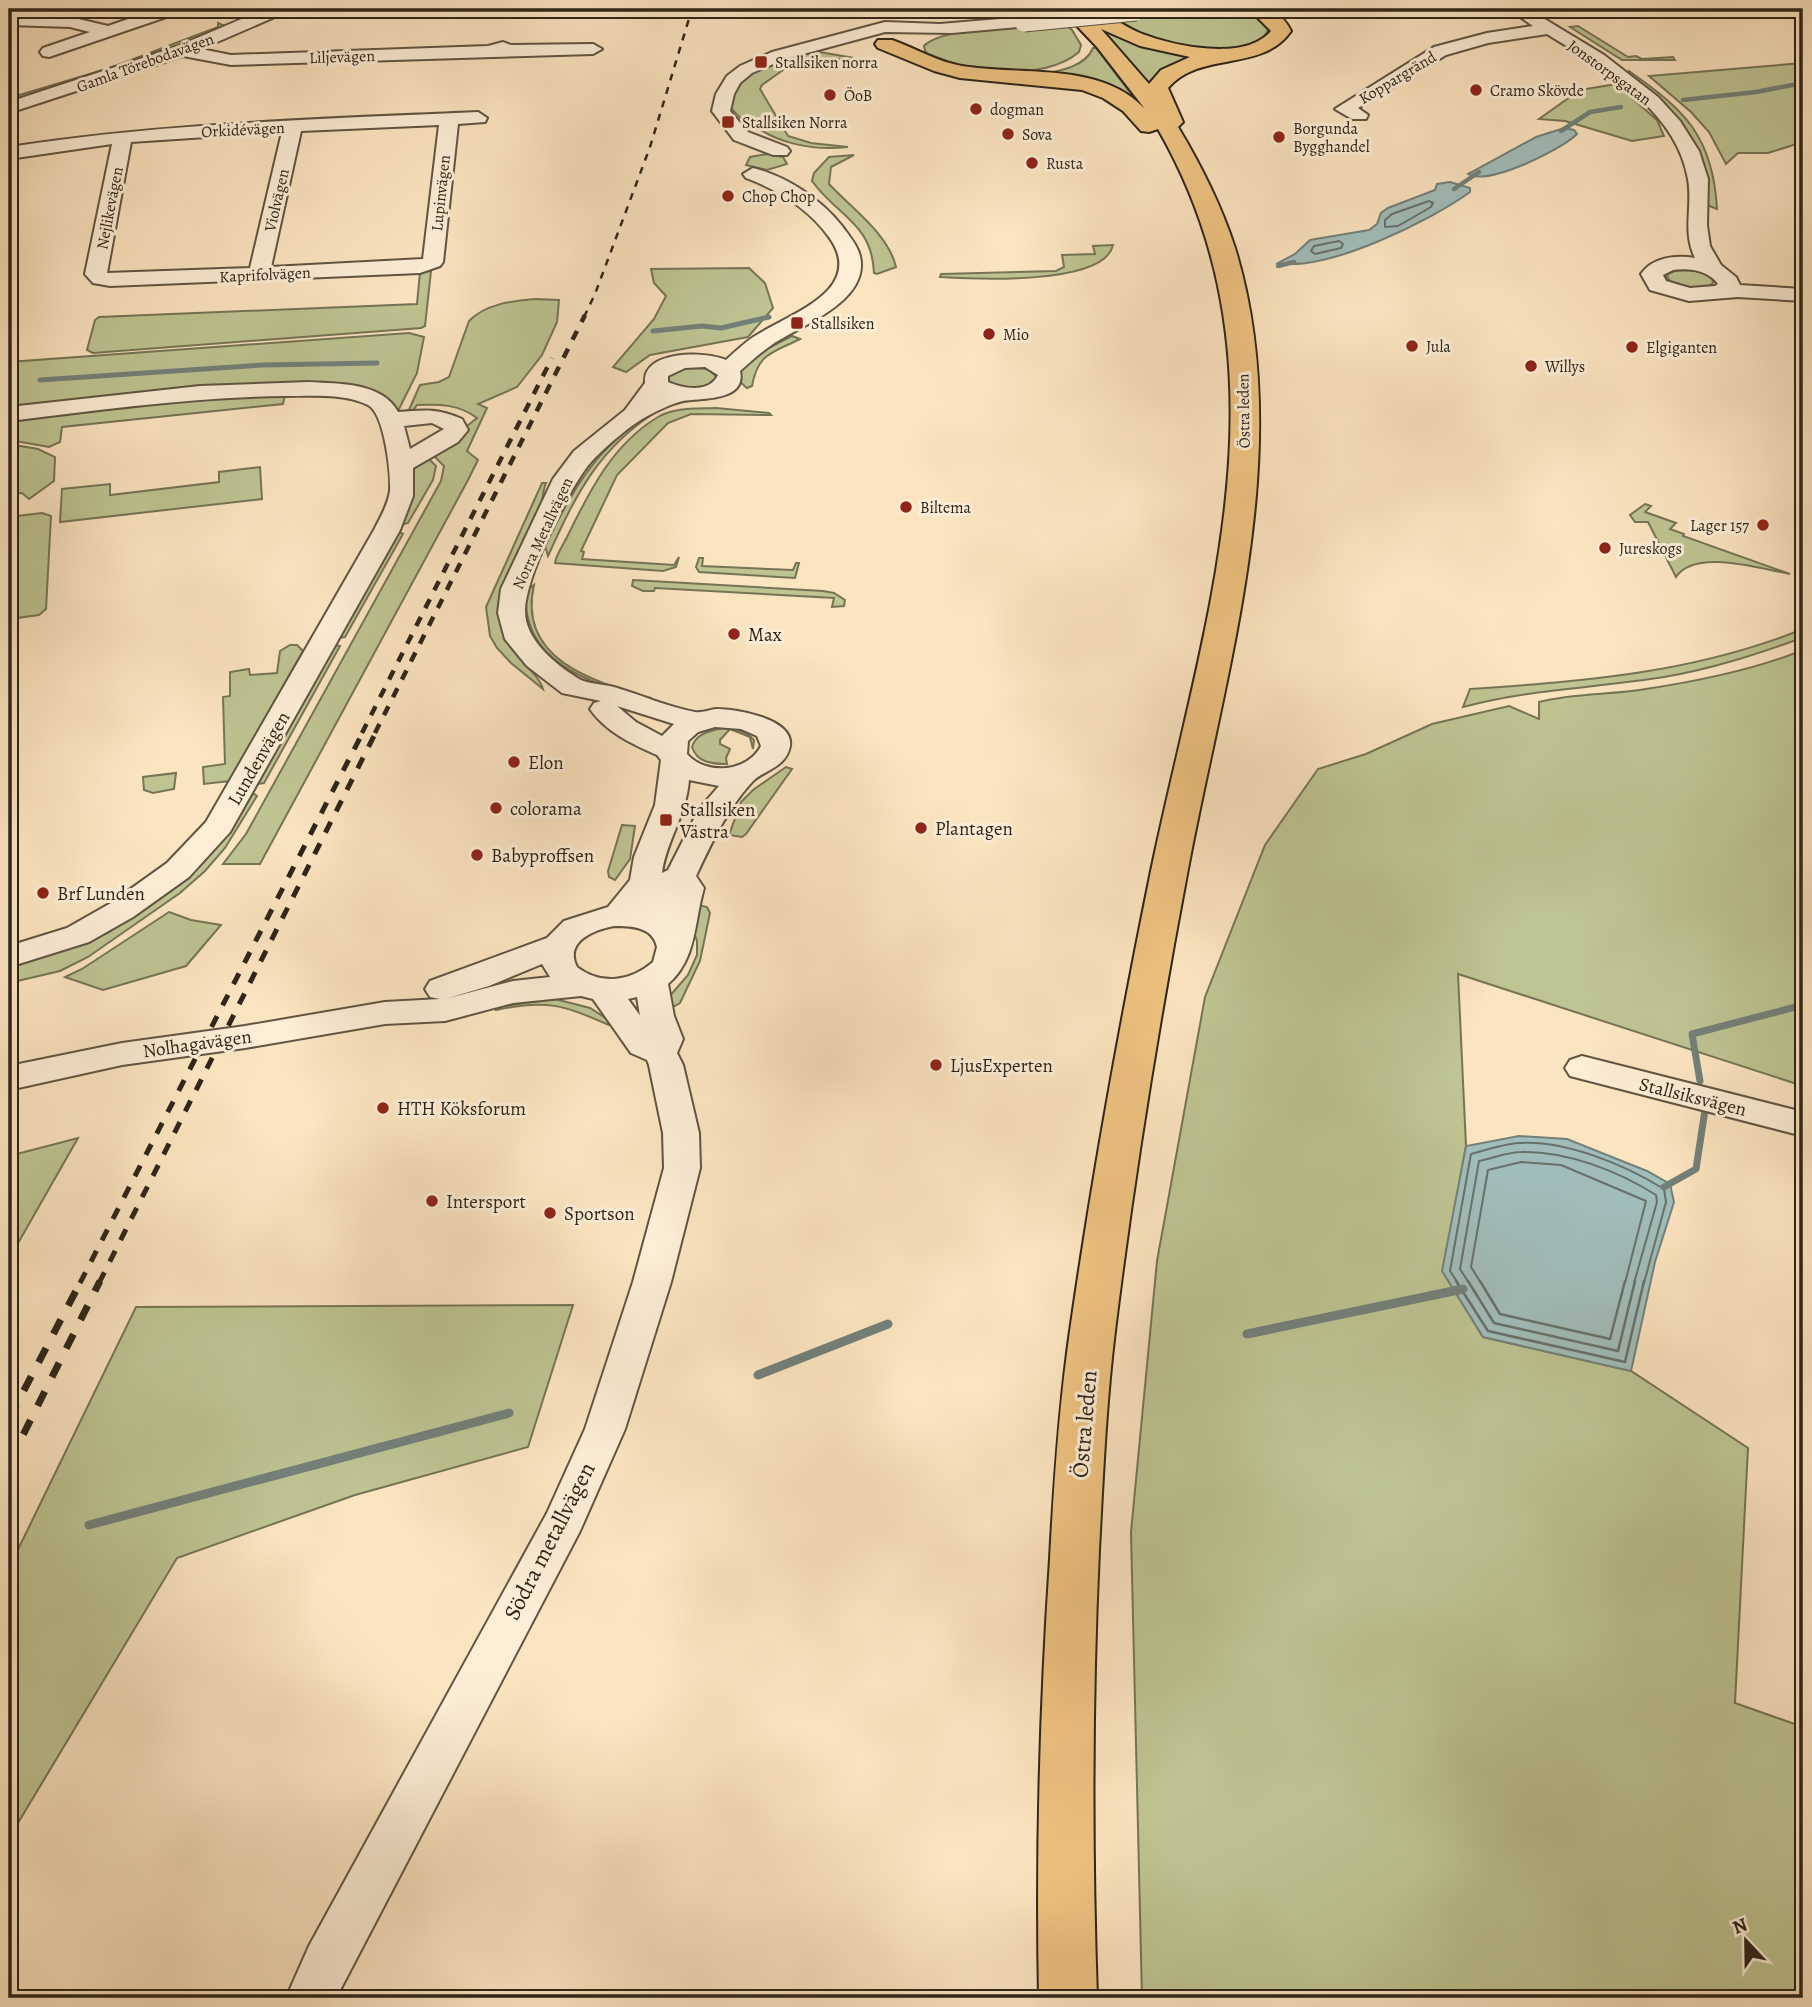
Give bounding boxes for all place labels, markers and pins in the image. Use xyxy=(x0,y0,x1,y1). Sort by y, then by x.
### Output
place label: Stallsiken norra xyxy=(775,52,879,74)
marker: Stallsiken norra xyxy=(753,54,769,70)
place label: Cramo Skövde xyxy=(1490,80,1584,102)
marker: Cramo Skövde xyxy=(1468,82,1484,98)
place label: ÖoB xyxy=(844,85,872,107)
marker: ÖoB xyxy=(822,87,838,103)
place label: dogman xyxy=(990,99,1044,121)
marker: dogman xyxy=(968,101,984,117)
place label: Stallsiken Norra xyxy=(742,112,848,134)
marker: Stallsiken Norra xyxy=(720,114,736,130)
place label: Borgunda Bygghandel xyxy=(1293,118,1370,158)
place label: Sova xyxy=(1022,124,1053,146)
marker: Sova xyxy=(1000,126,1016,142)
marker: Borgunda Bygghandel xyxy=(1271,129,1287,145)
place label: Rusta xyxy=(1046,153,1084,175)
marker: Rusta xyxy=(1024,155,1040,171)
place label: Chop Chop xyxy=(742,186,815,208)
marker: Chop Chop xyxy=(720,188,736,204)
place label: Stallsiken xyxy=(811,313,875,335)
marker: Stallsiken xyxy=(789,315,805,331)
place label: Mio xyxy=(1003,324,1029,346)
marker: Mio xyxy=(981,326,997,342)
place label: Jula xyxy=(1426,336,1451,358)
place label: Elgiganten xyxy=(1646,337,1717,359)
marker: Jula xyxy=(1404,338,1420,354)
marker: Elgiganten xyxy=(1624,339,1640,355)
place label: Willys xyxy=(1544,356,1585,378)
marker: Willys xyxy=(1523,358,1539,374)
place label: Biltema xyxy=(920,497,972,519)
marker: Biltema xyxy=(898,499,914,515)
place label: Lager 157 xyxy=(1690,515,1749,537)
marker: Lager 157 xyxy=(1755,517,1771,533)
place label: Jureskogs xyxy=(1619,538,1682,560)
marker: Jureskogs xyxy=(1597,540,1613,556)
place label: Max xyxy=(748,622,782,648)
marker: Max xyxy=(726,626,742,642)
place label: Elon xyxy=(528,750,564,776)
marker: Elon xyxy=(506,754,522,770)
place label: colorama xyxy=(510,796,582,822)
place label: Stallsiken Västra xyxy=(679,797,755,845)
marker: colorama xyxy=(488,800,504,816)
marker: Stallsiken Västra xyxy=(658,812,674,828)
place label: Plantagen xyxy=(935,816,1013,842)
marker: Plantagen xyxy=(913,820,929,836)
place label: Babyproffsen xyxy=(491,843,594,869)
marker: Babyproffsen xyxy=(469,847,485,863)
place label: Brf Lunden xyxy=(57,881,145,907)
marker: Brf Lunden xyxy=(35,885,51,901)
place label: LjusExperten xyxy=(950,1053,1053,1079)
marker: LjusExperten xyxy=(928,1057,944,1073)
place label: HTH Köksforum xyxy=(397,1096,526,1122)
marker: HTH Köksforum xyxy=(375,1100,391,1116)
place label: Intersport xyxy=(446,1189,526,1215)
marker: Intersport xyxy=(424,1193,440,1209)
place label: Sportson xyxy=(564,1201,635,1227)
marker: Sportson xyxy=(542,1205,558,1221)

